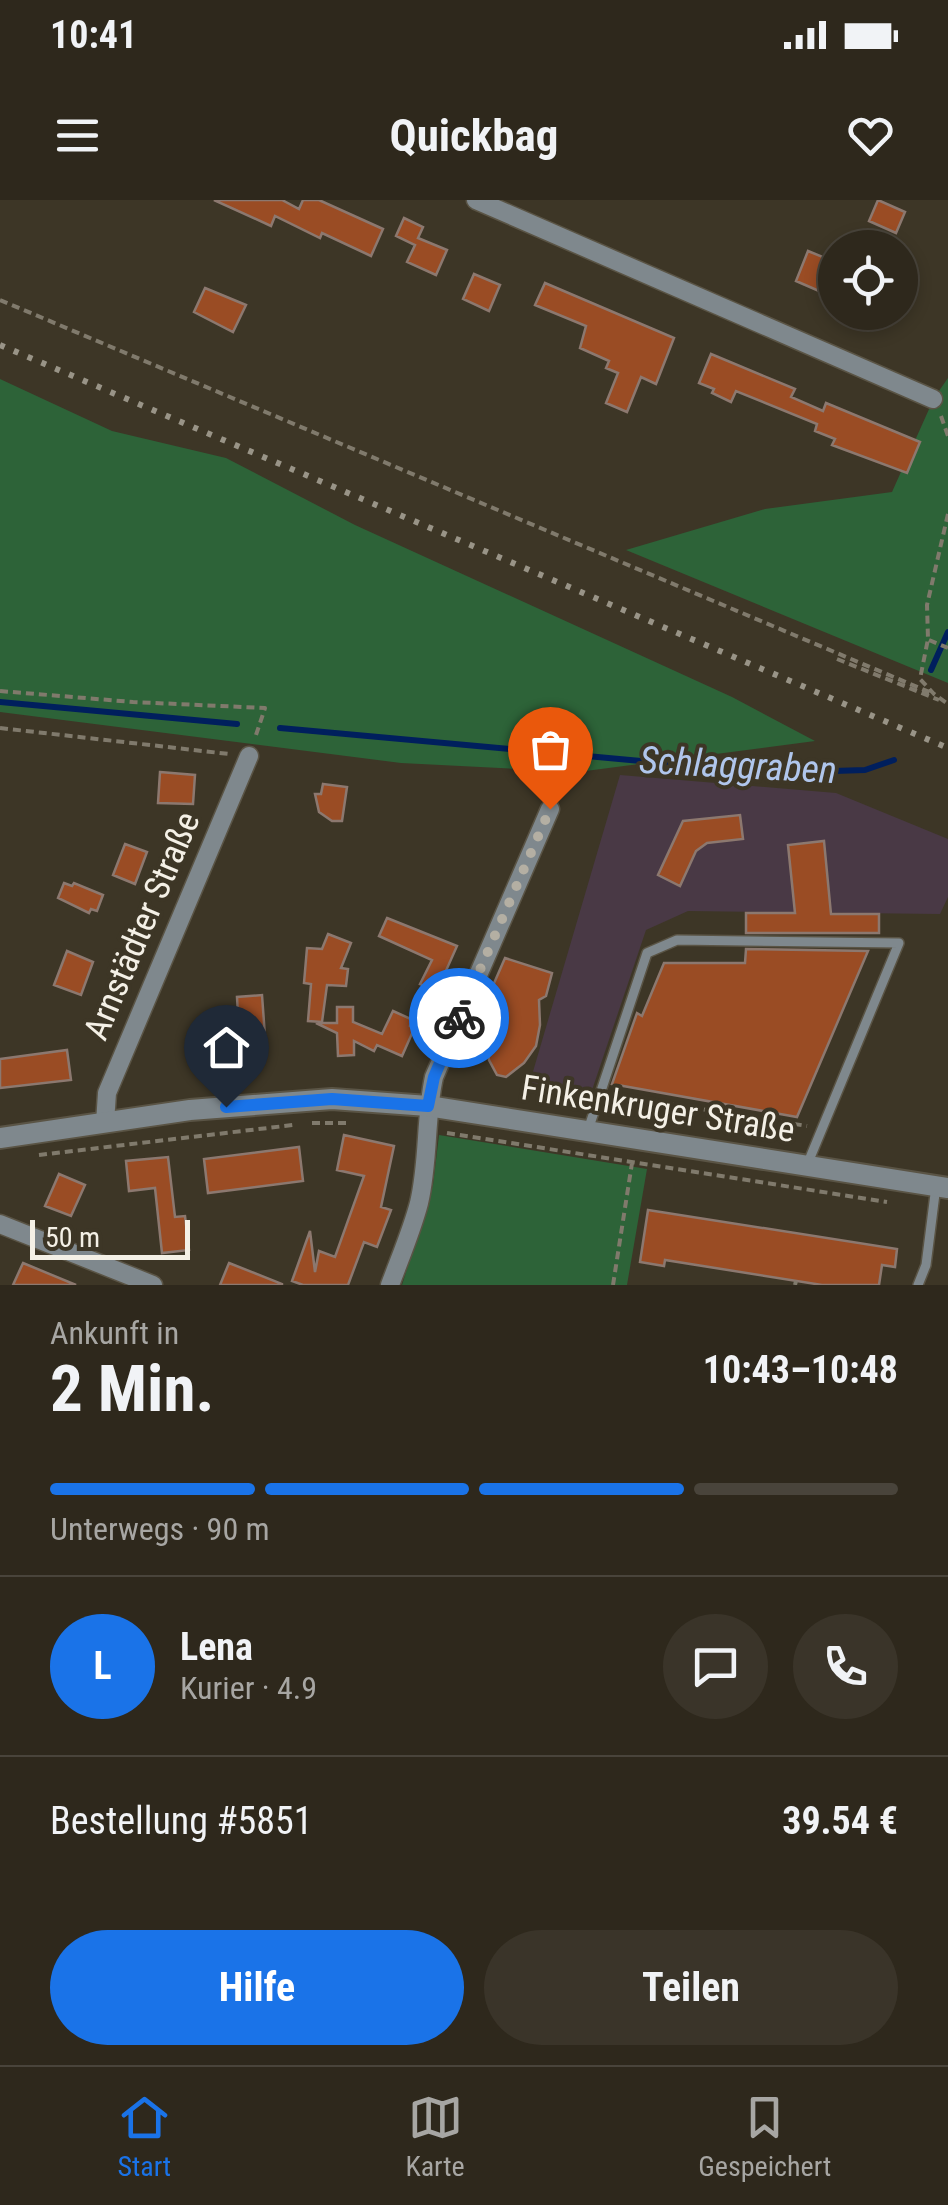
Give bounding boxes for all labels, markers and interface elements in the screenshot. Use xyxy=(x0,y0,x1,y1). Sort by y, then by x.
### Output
text: 10:41 xyxy=(50,13,137,57)
icon: menu xyxy=(50,108,105,163)
icon: heart xyxy=(843,108,898,163)
text: Quickbag xyxy=(390,109,558,162)
map controls xyxy=(818,230,918,330)
button: locate xyxy=(818,230,918,330)
pin xyxy=(508,707,593,810)
icon: bag xyxy=(523,722,578,777)
water label: Schlaggraben xyxy=(638,738,838,792)
street label: Arnstädter Straße xyxy=(76,806,208,1046)
courier xyxy=(409,968,509,1068)
icon: bike xyxy=(432,991,487,1046)
pin xyxy=(184,1005,269,1108)
icon: home xyxy=(199,1020,254,1075)
street label: Finkenkruger Straße xyxy=(518,1067,798,1151)
scale bar xyxy=(30,1215,190,1260)
text: 50 m xyxy=(45,1221,100,1254)
text: Ankunft in xyxy=(50,1314,179,1352)
text: 10:43–10:48 xyxy=(703,1348,898,1392)
text: 2 Min. xyxy=(50,1351,214,1427)
text: Unterwegs · 90 m xyxy=(50,1510,270,1548)
button: chat xyxy=(663,1614,768,1719)
button: phone xyxy=(793,1614,898,1719)
text: Lena xyxy=(180,1625,253,1669)
text: L xyxy=(93,1644,112,1688)
text: Kurier · 4.9 xyxy=(180,1669,317,1707)
text: Bestellung #5851 xyxy=(50,1799,312,1843)
text: 39.54 € xyxy=(782,1799,898,1843)
button: Hilfe xyxy=(50,1930,464,2045)
button: Teilen xyxy=(484,1930,898,2045)
tab: Start xyxy=(117,2090,172,2183)
tab: Karte xyxy=(405,2090,465,2183)
tab: Gespeichert xyxy=(698,2090,831,2183)

